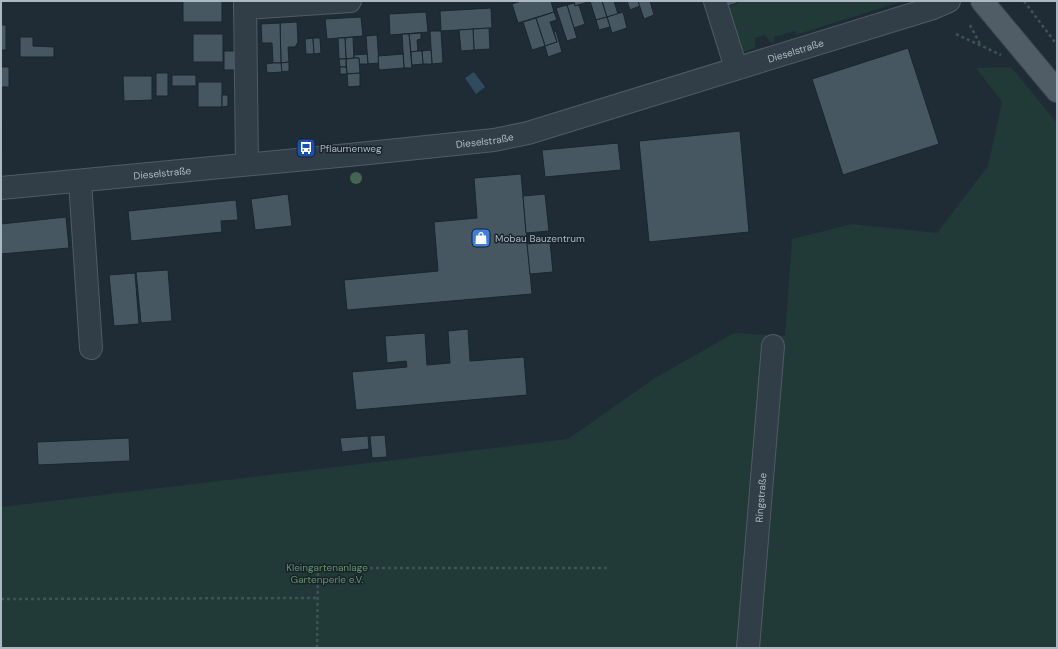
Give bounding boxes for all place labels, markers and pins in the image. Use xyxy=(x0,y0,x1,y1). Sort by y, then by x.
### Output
bus stop icon: Pflaumenweg xyxy=(295,137,317,159)
place label: Pflaumenweg xyxy=(320,142,382,155)
shop icon: Mobau Bauzentrum xyxy=(470,227,492,249)
place label: Mobau Bauzentrum xyxy=(495,232,585,245)

